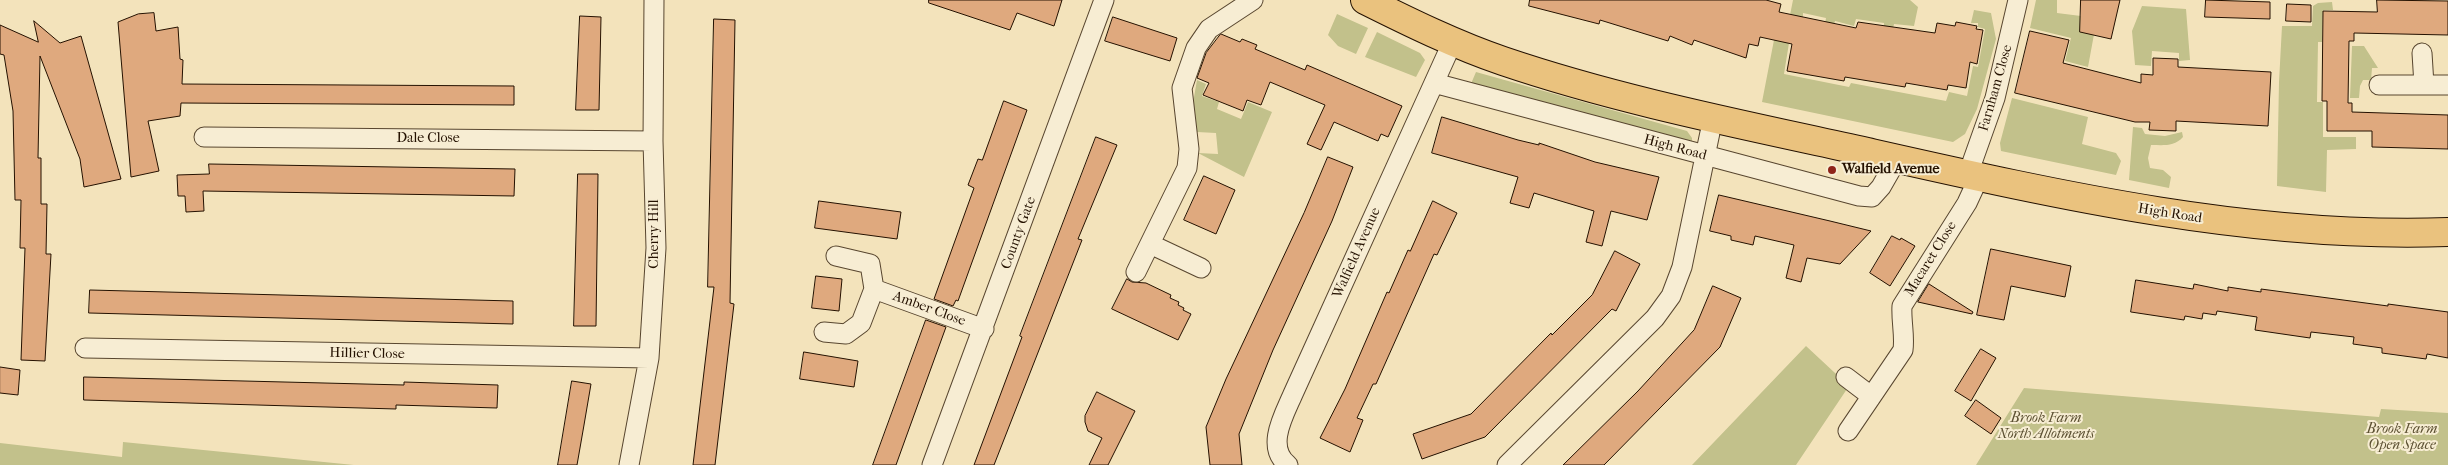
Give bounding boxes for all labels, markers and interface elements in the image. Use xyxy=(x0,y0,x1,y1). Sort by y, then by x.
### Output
street label: Farnham Close xyxy=(1976,43,2016,133)
street label: Dale Close xyxy=(396,131,460,147)
street label: High Road xyxy=(1642,132,1708,164)
place label: Walfield Avenue xyxy=(1842,162,1939,178)
marker: Walfield Avenue xyxy=(1826,164,1838,176)
street label: County Gate xyxy=(998,194,1040,272)
street label: Cherry Hill xyxy=(647,199,663,269)
street label: High Road xyxy=(2137,201,2203,227)
street label: Walfield Avenue xyxy=(1330,205,1384,301)
street label: Macaret Close xyxy=(1901,218,1961,300)
street label: Amber Close xyxy=(890,288,968,330)
street label: Hillier Close xyxy=(329,345,405,363)
park label: Brook Farm North Allotments xyxy=(1998,411,2094,444)
park label: Brook Farm Open Space xyxy=(2367,422,2437,454)

